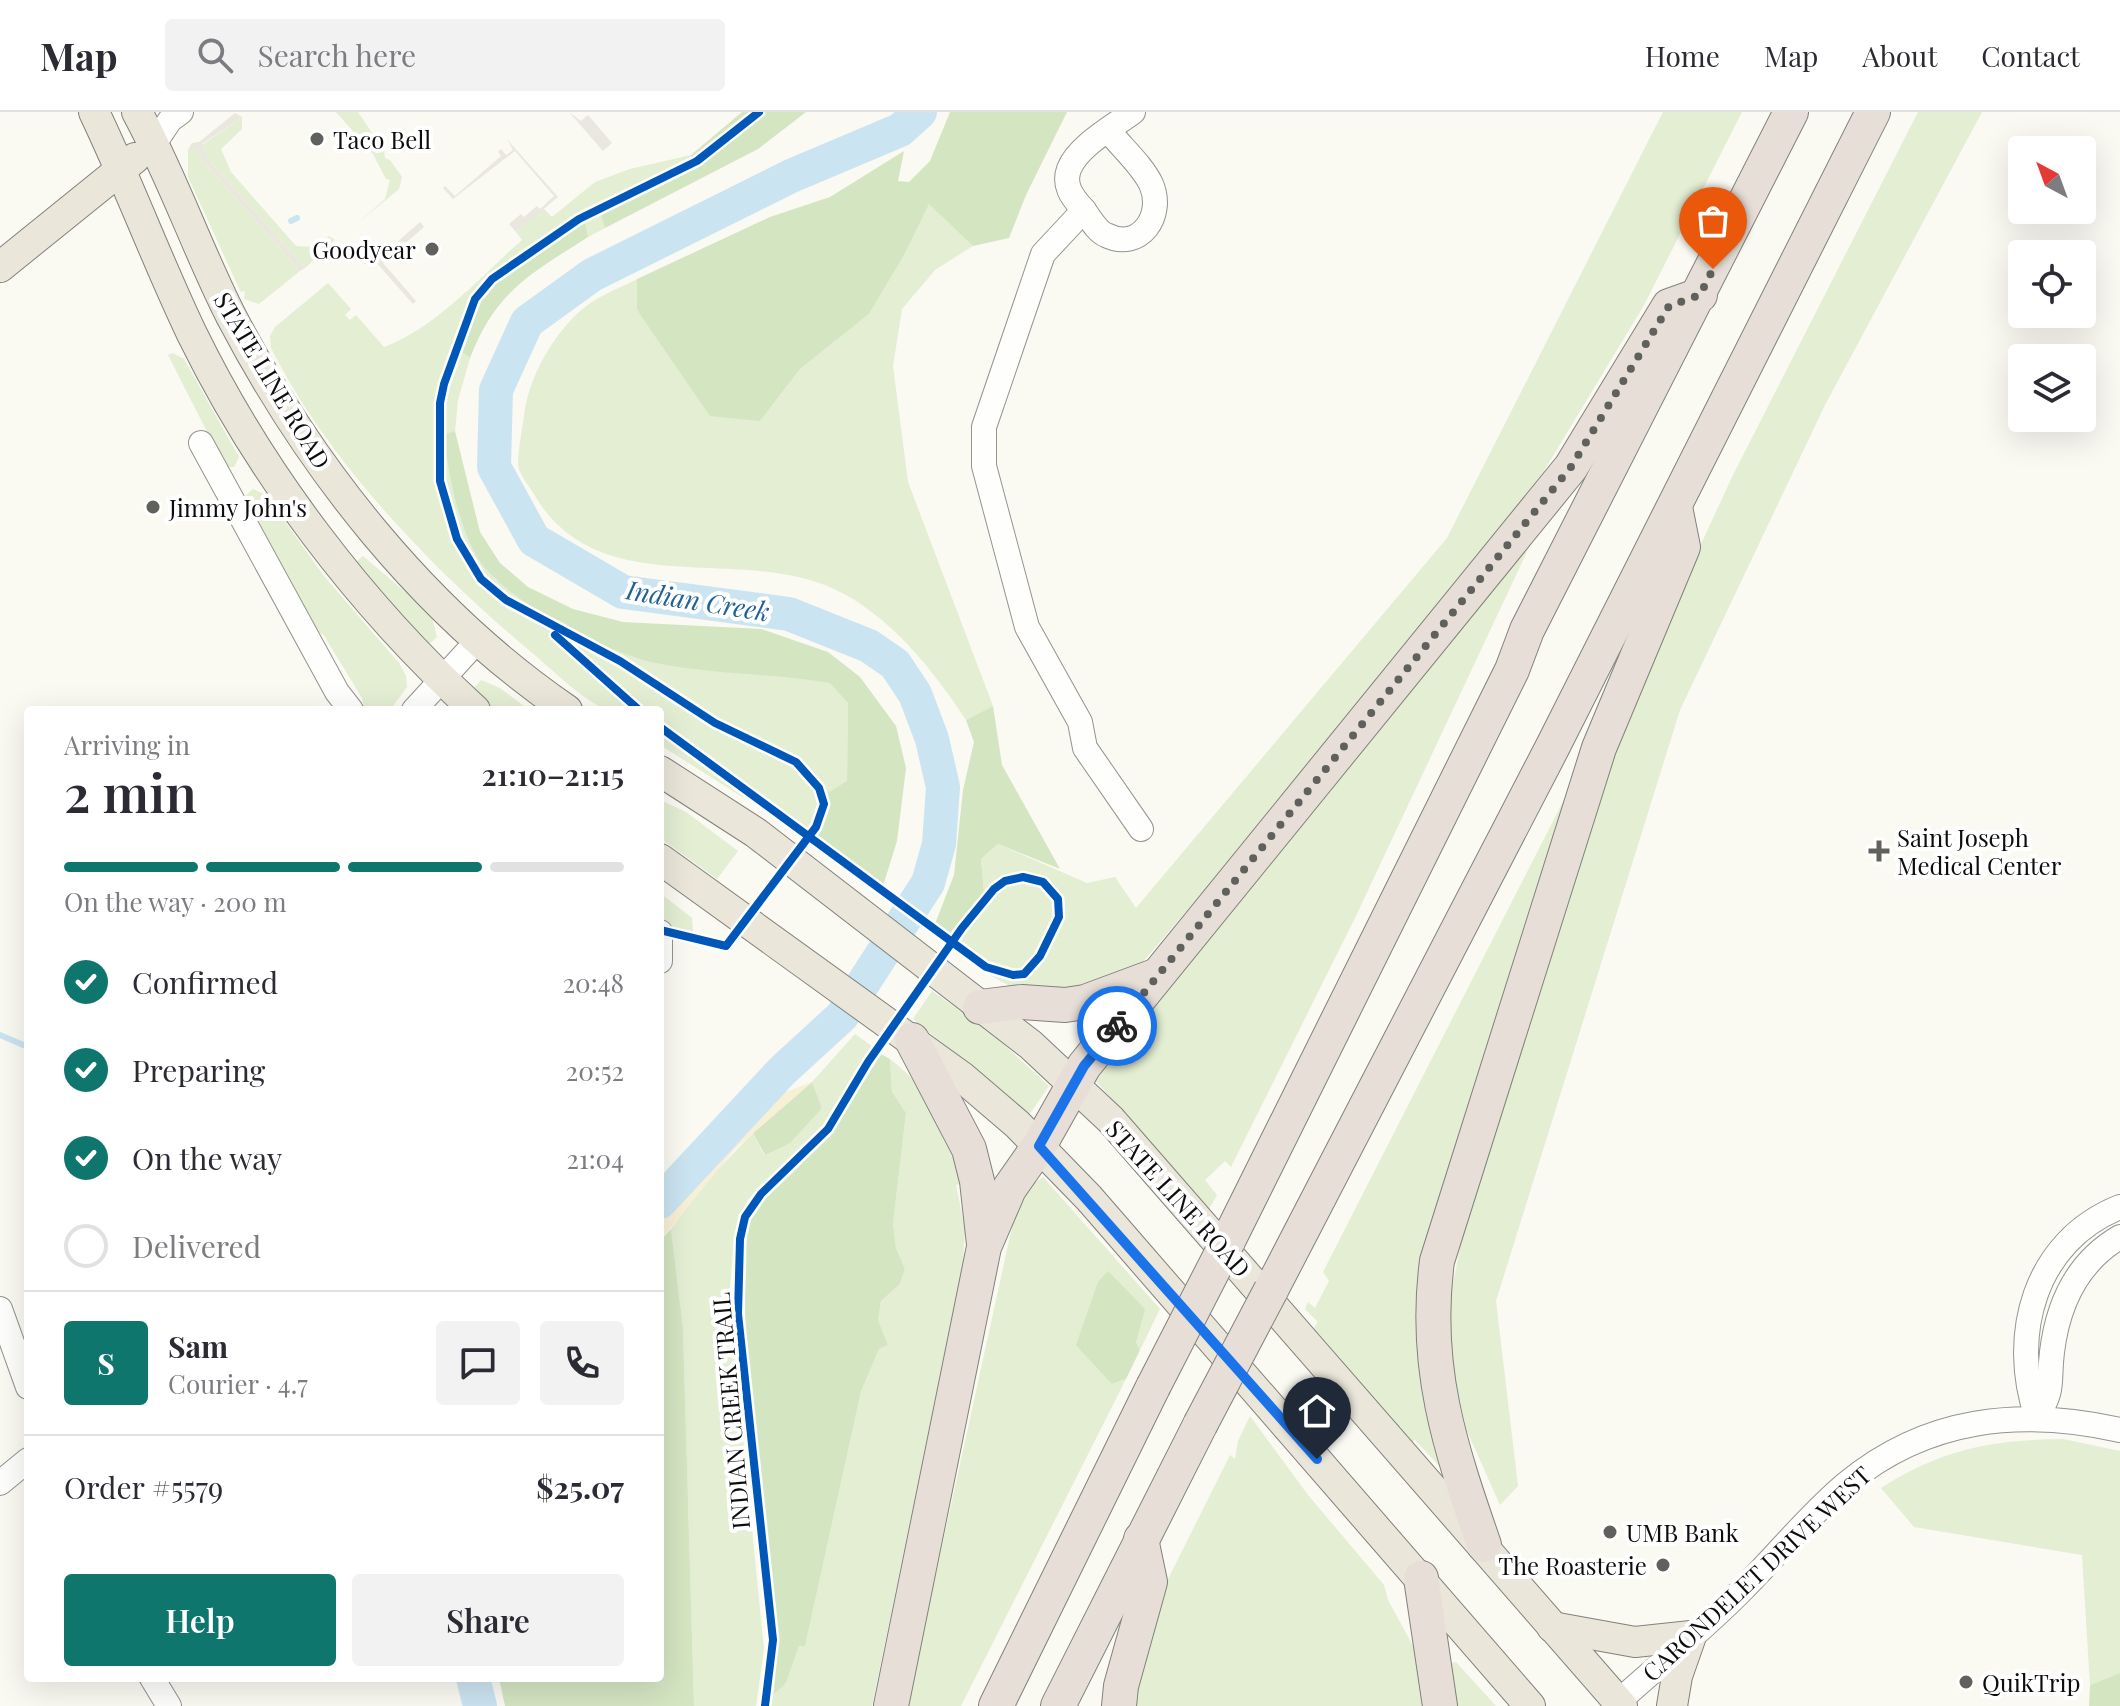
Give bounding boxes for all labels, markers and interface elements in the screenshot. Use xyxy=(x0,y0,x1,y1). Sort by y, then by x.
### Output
search box xyxy=(165,19,725,91)
text: Map xyxy=(40,30,117,81)
icon: search xyxy=(193,33,237,77)
text: Search here xyxy=(257,35,416,75)
text: Home xyxy=(1645,37,1720,74)
text: Map xyxy=(1764,37,1818,74)
text: About xyxy=(1862,37,1937,74)
text: Contact xyxy=(1981,37,2080,74)
place label: Taco Bell xyxy=(333,123,431,155)
marker: Taco Bell xyxy=(308,130,326,148)
north arrow xyxy=(2008,136,2096,224)
map controls xyxy=(2008,136,2096,432)
pin xyxy=(1679,187,1747,269)
icon: bag xyxy=(1691,199,1735,243)
place label: Goodyear xyxy=(312,233,416,265)
marker: Goodyear xyxy=(423,240,441,258)
button: locate xyxy=(2008,240,2096,328)
street label: STATE LINE ROAD xyxy=(208,286,338,474)
button: layers xyxy=(2008,344,2096,432)
place label: Jimmy John's xyxy=(168,491,307,523)
marker: Jimmy John's xyxy=(144,498,162,516)
water label: Indian Creek xyxy=(623,571,772,629)
text: Arriving in xyxy=(64,727,190,762)
text: 21:10–21:15 xyxy=(482,754,624,794)
text: 2 min xyxy=(64,757,197,826)
place label: Saint Joseph Medical Center xyxy=(1897,821,2062,881)
marker: Saint Joseph Medical Center xyxy=(1868,840,1890,862)
text: On the way · 200 m xyxy=(64,884,286,919)
icon: check xyxy=(64,960,108,1004)
text: Confirmed xyxy=(132,962,278,1002)
text: 20:48 xyxy=(563,965,624,1000)
courier xyxy=(1077,986,1157,1066)
icon: bike xyxy=(1095,1004,1139,1048)
icon: check xyxy=(64,1048,108,1092)
text: Preparing xyxy=(132,1050,265,1090)
text: 20:52 xyxy=(566,1053,624,1088)
street label: STATE LINE ROAD xyxy=(1100,1113,1258,1283)
icon: check xyxy=(64,1136,108,1180)
text: On the way xyxy=(132,1138,282,1178)
text: 21:04 xyxy=(567,1141,624,1176)
text: Delivered xyxy=(132,1226,261,1266)
street label: INDIAN CREEK TRAIL xyxy=(704,1291,756,1531)
button: chat xyxy=(436,1321,520,1405)
button: phone xyxy=(540,1321,624,1405)
text: Sam xyxy=(168,1326,228,1366)
text: S xyxy=(97,1343,115,1383)
text: Courier · 4.7 xyxy=(168,1366,308,1401)
pin xyxy=(1283,1377,1351,1459)
icon: home xyxy=(1295,1389,1339,1433)
street label: CARONDELET DRIVE WEST xyxy=(1635,1458,1877,1688)
text: Order #5579 xyxy=(64,1467,223,1507)
text: $25.07 xyxy=(536,1467,624,1507)
place label: UMB Bank xyxy=(1626,1516,1739,1548)
marker: UMB Bank xyxy=(1601,1523,1619,1541)
place label: The Roasterie xyxy=(1498,1549,1647,1581)
marker: The Roasterie xyxy=(1654,1556,1672,1574)
button: Help xyxy=(64,1574,336,1666)
button: Share xyxy=(352,1574,624,1666)
place label: QuikTrip xyxy=(1982,1666,2081,1698)
marker: QuikTrip xyxy=(1957,1673,1975,1691)

